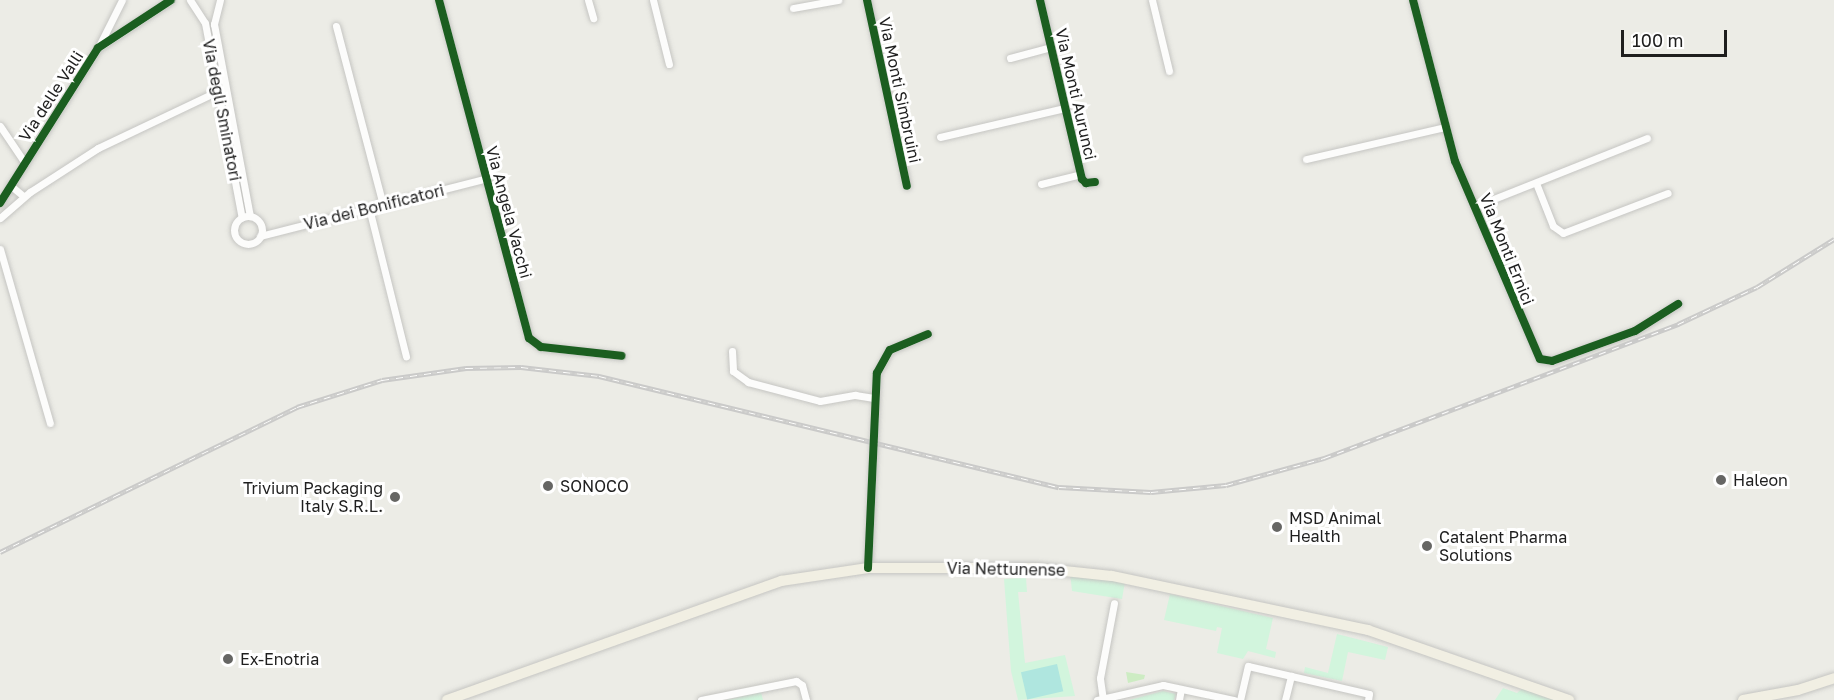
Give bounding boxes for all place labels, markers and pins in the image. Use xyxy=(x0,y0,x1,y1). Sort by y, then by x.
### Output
place label: Haleon xyxy=(1733,470,1788,490)
marker: Haleon xyxy=(1714,473,1728,487)
place label: SONOCO xyxy=(560,476,629,496)
place label: Trivium Packaging Italy S.R.L. xyxy=(243,478,383,516)
marker: SONOCO xyxy=(541,479,555,493)
marker: Trivium Packaging Italy S.R.L. xyxy=(388,490,402,504)
place label: MSD Animal Health xyxy=(1289,508,1381,546)
marker: MSD Animal Health xyxy=(1270,520,1284,534)
place label: Catalent Pharma Solutions xyxy=(1439,527,1567,565)
marker: Catalent Pharma Solutions xyxy=(1420,539,1434,553)
place label: Ex-Enotria xyxy=(240,649,319,669)
marker: Ex-Enotria xyxy=(221,652,235,666)

